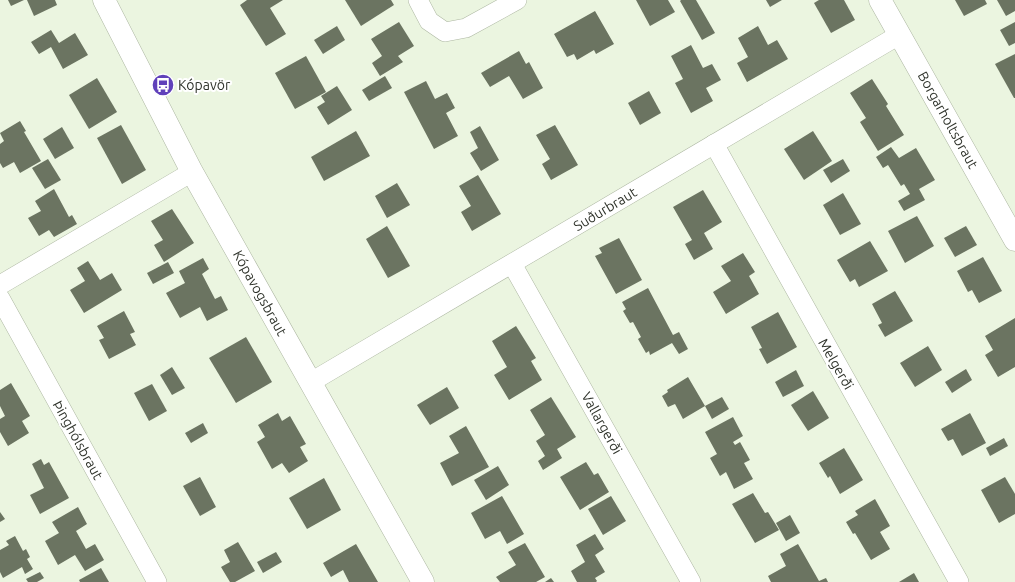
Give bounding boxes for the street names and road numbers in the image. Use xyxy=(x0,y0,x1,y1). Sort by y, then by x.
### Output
street label: Borgarholtsbraut xyxy=(915,69,982,172)
street label: Suðurbraut xyxy=(570,184,640,234)
street label: Kópavogsbraut xyxy=(230,247,290,339)
street label: Melgerði xyxy=(815,336,857,392)
street label: Vallargerði xyxy=(578,389,626,457)
street label: Þinghólsbraut xyxy=(50,398,107,483)

